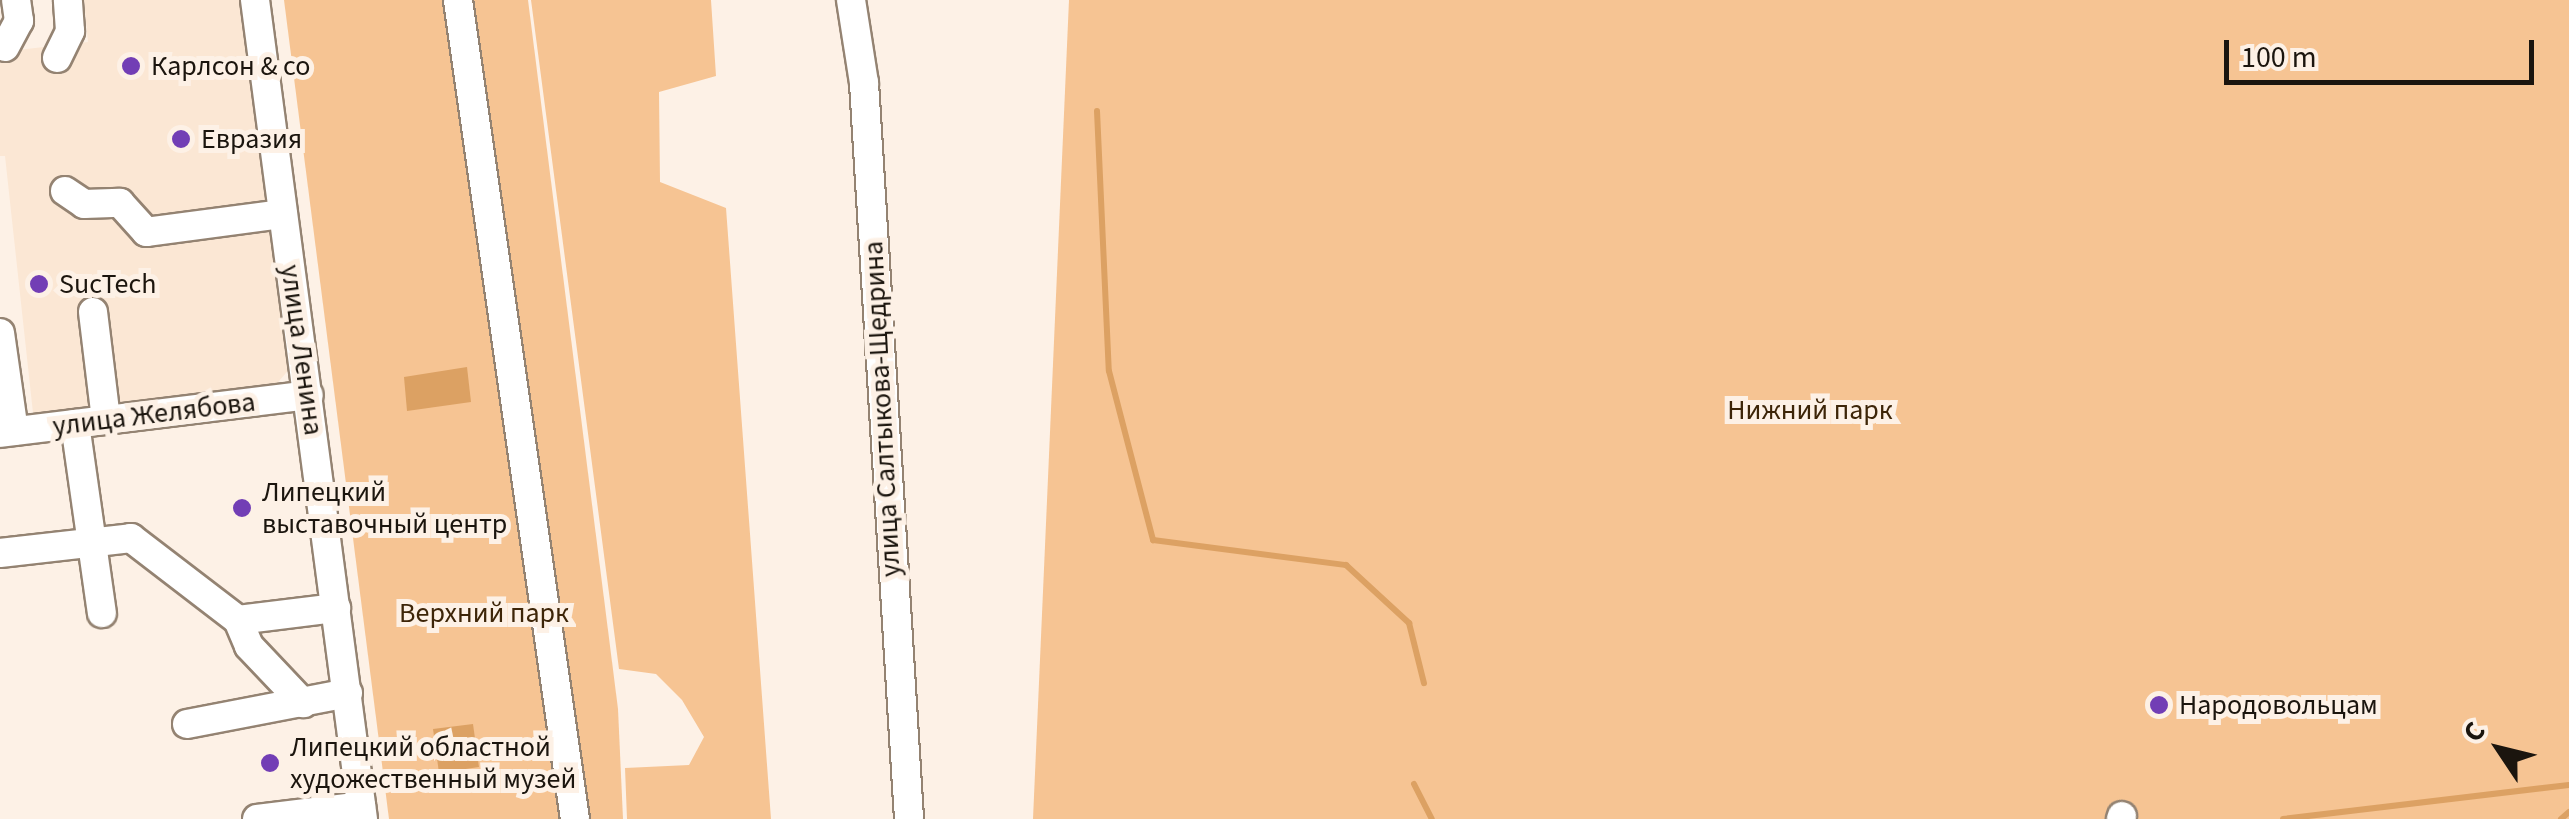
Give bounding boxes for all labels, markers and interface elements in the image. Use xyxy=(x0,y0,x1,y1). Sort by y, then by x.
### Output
scale bar xyxy=(2229,20,2539,82)
text: 100 m xyxy=(2241,36,2317,79)
place label: Карлсон & co xyxy=(151,49,310,83)
marker: Карлсон & co xyxy=(120,55,142,77)
place label: Евразия xyxy=(201,122,302,156)
marker: Евразия xyxy=(170,128,192,150)
street label: улица Салтыкова-Щедрина xyxy=(856,240,908,578)
street label: улица Ленина xyxy=(273,263,331,437)
place label: SucTech xyxy=(59,267,156,301)
marker: SucTech xyxy=(28,273,50,295)
street label: улица Желябова xyxy=(51,385,257,443)
park label: Нижний парк xyxy=(1727,393,1893,427)
place label: Липецкий выставочный центр xyxy=(262,475,507,541)
marker: Липецкий выставочный центр xyxy=(231,497,253,519)
park label: Верхний парк xyxy=(399,596,569,630)
place label: Народовольцам xyxy=(2179,688,2378,722)
marker: Народовольцам xyxy=(2148,694,2170,716)
north arrow xyxy=(2449,699,2549,799)
text: С xyxy=(2453,714,2495,750)
place label: Липецкий областной художественный музей xyxy=(290,730,576,796)
marker: Липецкий областной художественный музей xyxy=(259,752,281,774)

